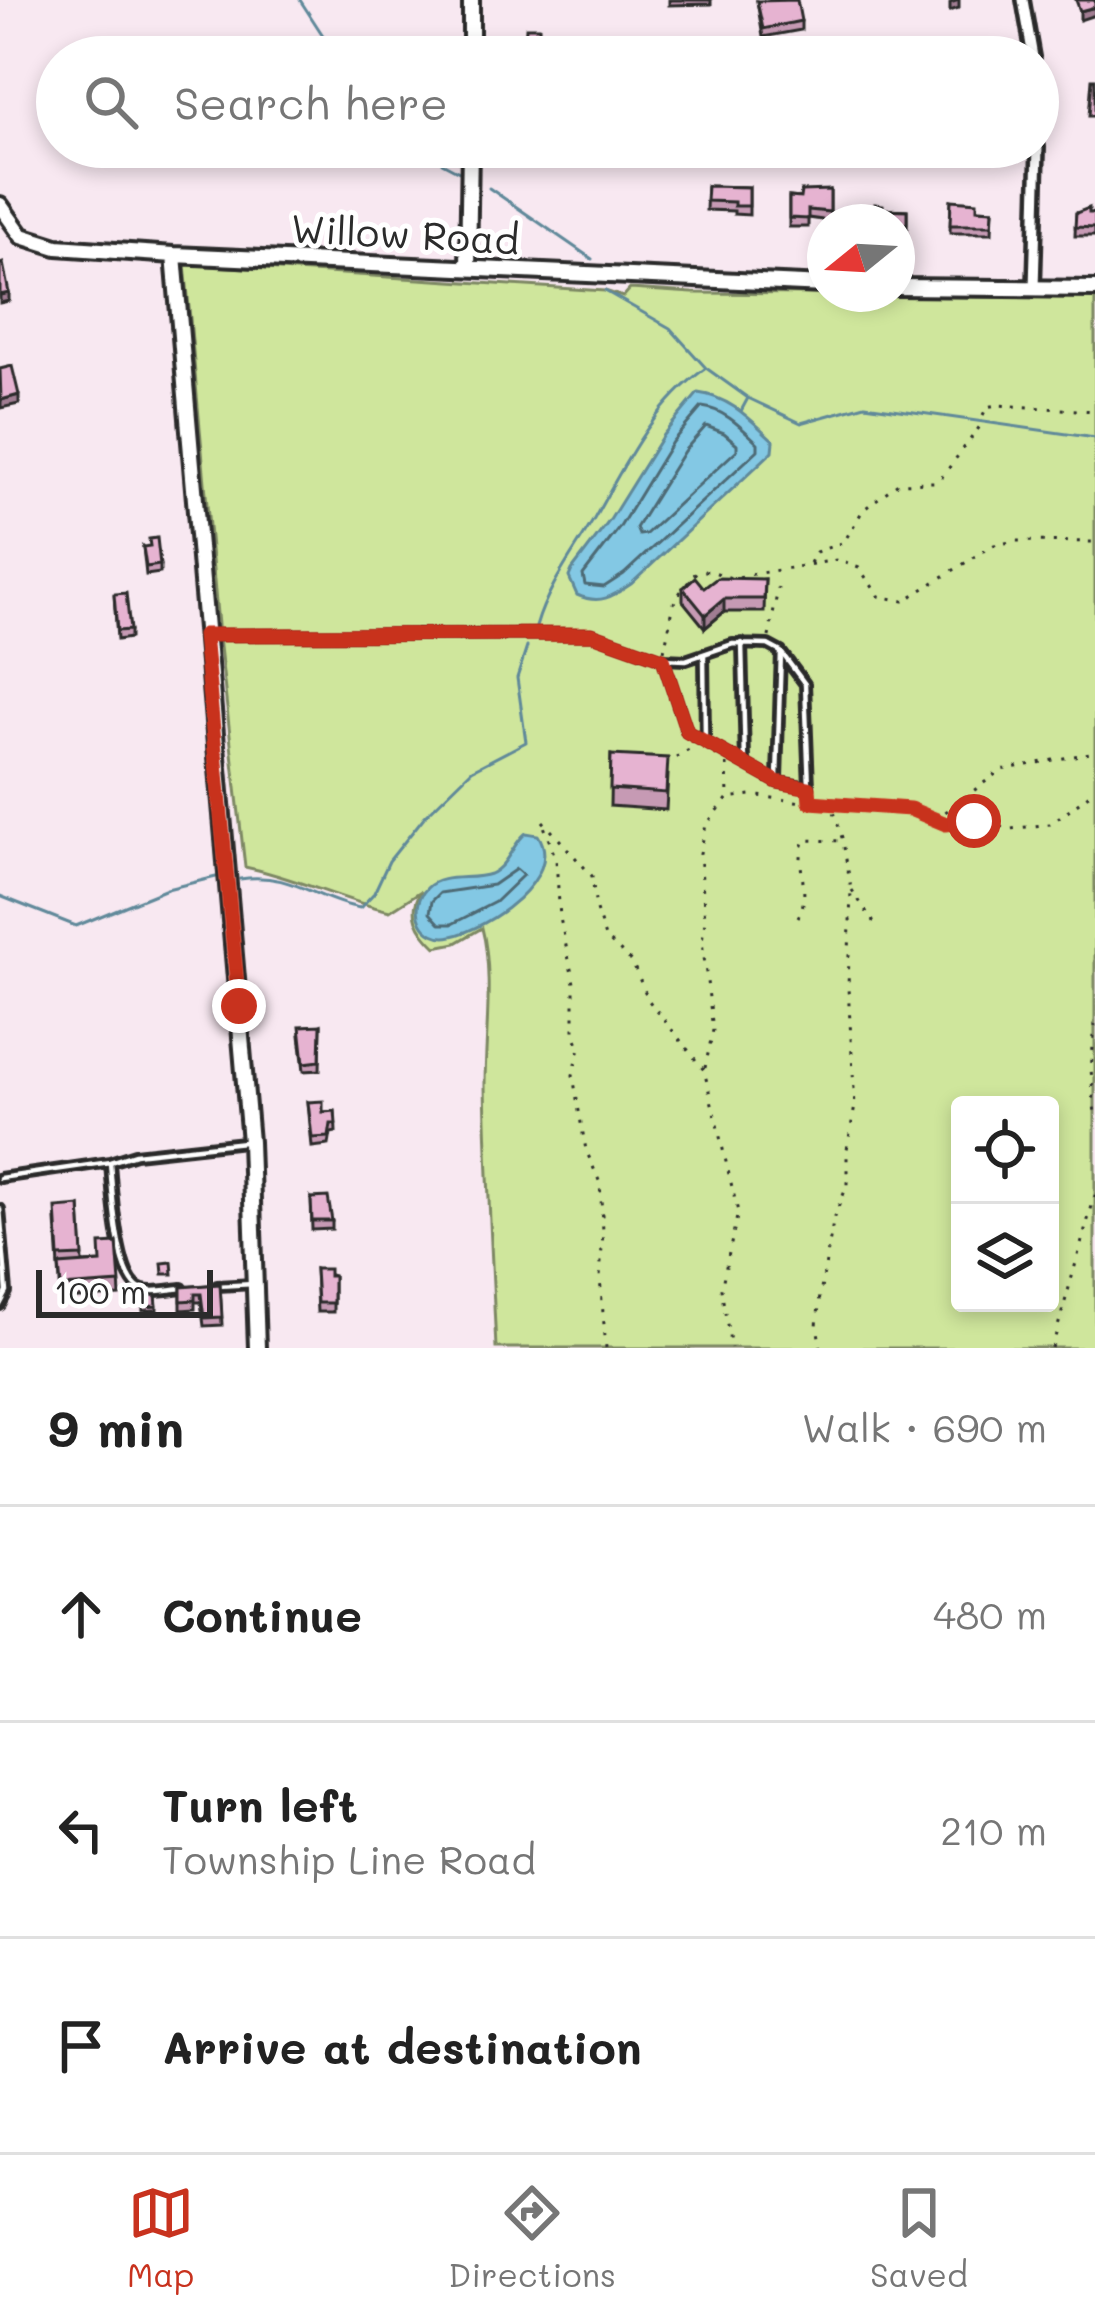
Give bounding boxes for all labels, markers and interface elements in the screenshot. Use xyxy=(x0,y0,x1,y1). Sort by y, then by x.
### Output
search box xyxy=(36,36,1059,168)
icon: search xyxy=(78,69,144,135)
text: Search here xyxy=(174,73,448,131)
street label: Willow Road xyxy=(289,202,521,264)
north arrow xyxy=(807,204,915,312)
route start xyxy=(947,794,1001,848)
route end xyxy=(212,979,266,1033)
map controls xyxy=(951,1096,1059,1312)
button: locate xyxy=(951,1096,1059,1204)
button: layers xyxy=(951,1204,1059,1312)
scale bar xyxy=(36,1264,213,1317)
text: 100 m xyxy=(54,1269,146,1312)
text: 9 min xyxy=(48,1393,184,1460)
text: Walk · 690 m xyxy=(802,1401,1047,1452)
icon: ahead xyxy=(48,1581,114,1647)
text: Continue xyxy=(162,1585,362,1643)
text: 480 m xyxy=(933,1588,1047,1639)
text: Turn left xyxy=(162,1775,358,1833)
icon: left xyxy=(48,1797,114,1863)
text: 210 m xyxy=(940,1804,1047,1855)
text: Township Line Road xyxy=(162,1833,536,1884)
icon: arrive xyxy=(48,2013,114,2079)
text: Arrive at destination xyxy=(162,2017,642,2075)
tab: Map xyxy=(127,2180,194,2295)
tab: Directions xyxy=(448,2180,616,2295)
tab: Saved xyxy=(870,2180,968,2295)

